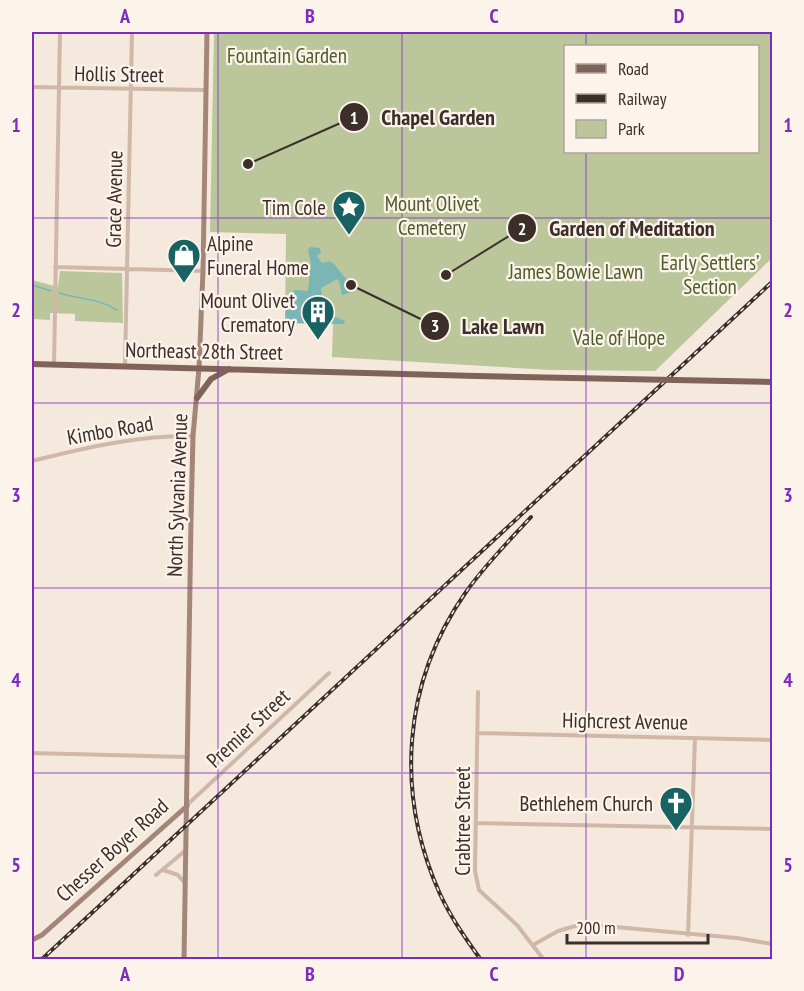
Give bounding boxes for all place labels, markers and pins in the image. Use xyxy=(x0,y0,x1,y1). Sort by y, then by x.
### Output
callout: Chapel Garden xyxy=(339,97,507,137)
place icon: Tim Cole xyxy=(331,189,367,236)
place label: Tim Cole xyxy=(262,194,326,221)
callout: Garden of Meditation xyxy=(507,208,727,248)
place label: Alpine Funeral Home xyxy=(207,230,309,281)
shop icon: Alpine Funeral Home xyxy=(166,237,202,284)
place label: Mount Olivet Crematory xyxy=(200,287,295,338)
building icon: Mount Olivet Crematory xyxy=(300,294,336,341)
callout: Lake Lawn xyxy=(420,306,556,346)
church icon: Bethlehem Church xyxy=(658,785,694,832)
place label: Bethlehem Church xyxy=(519,790,653,817)

